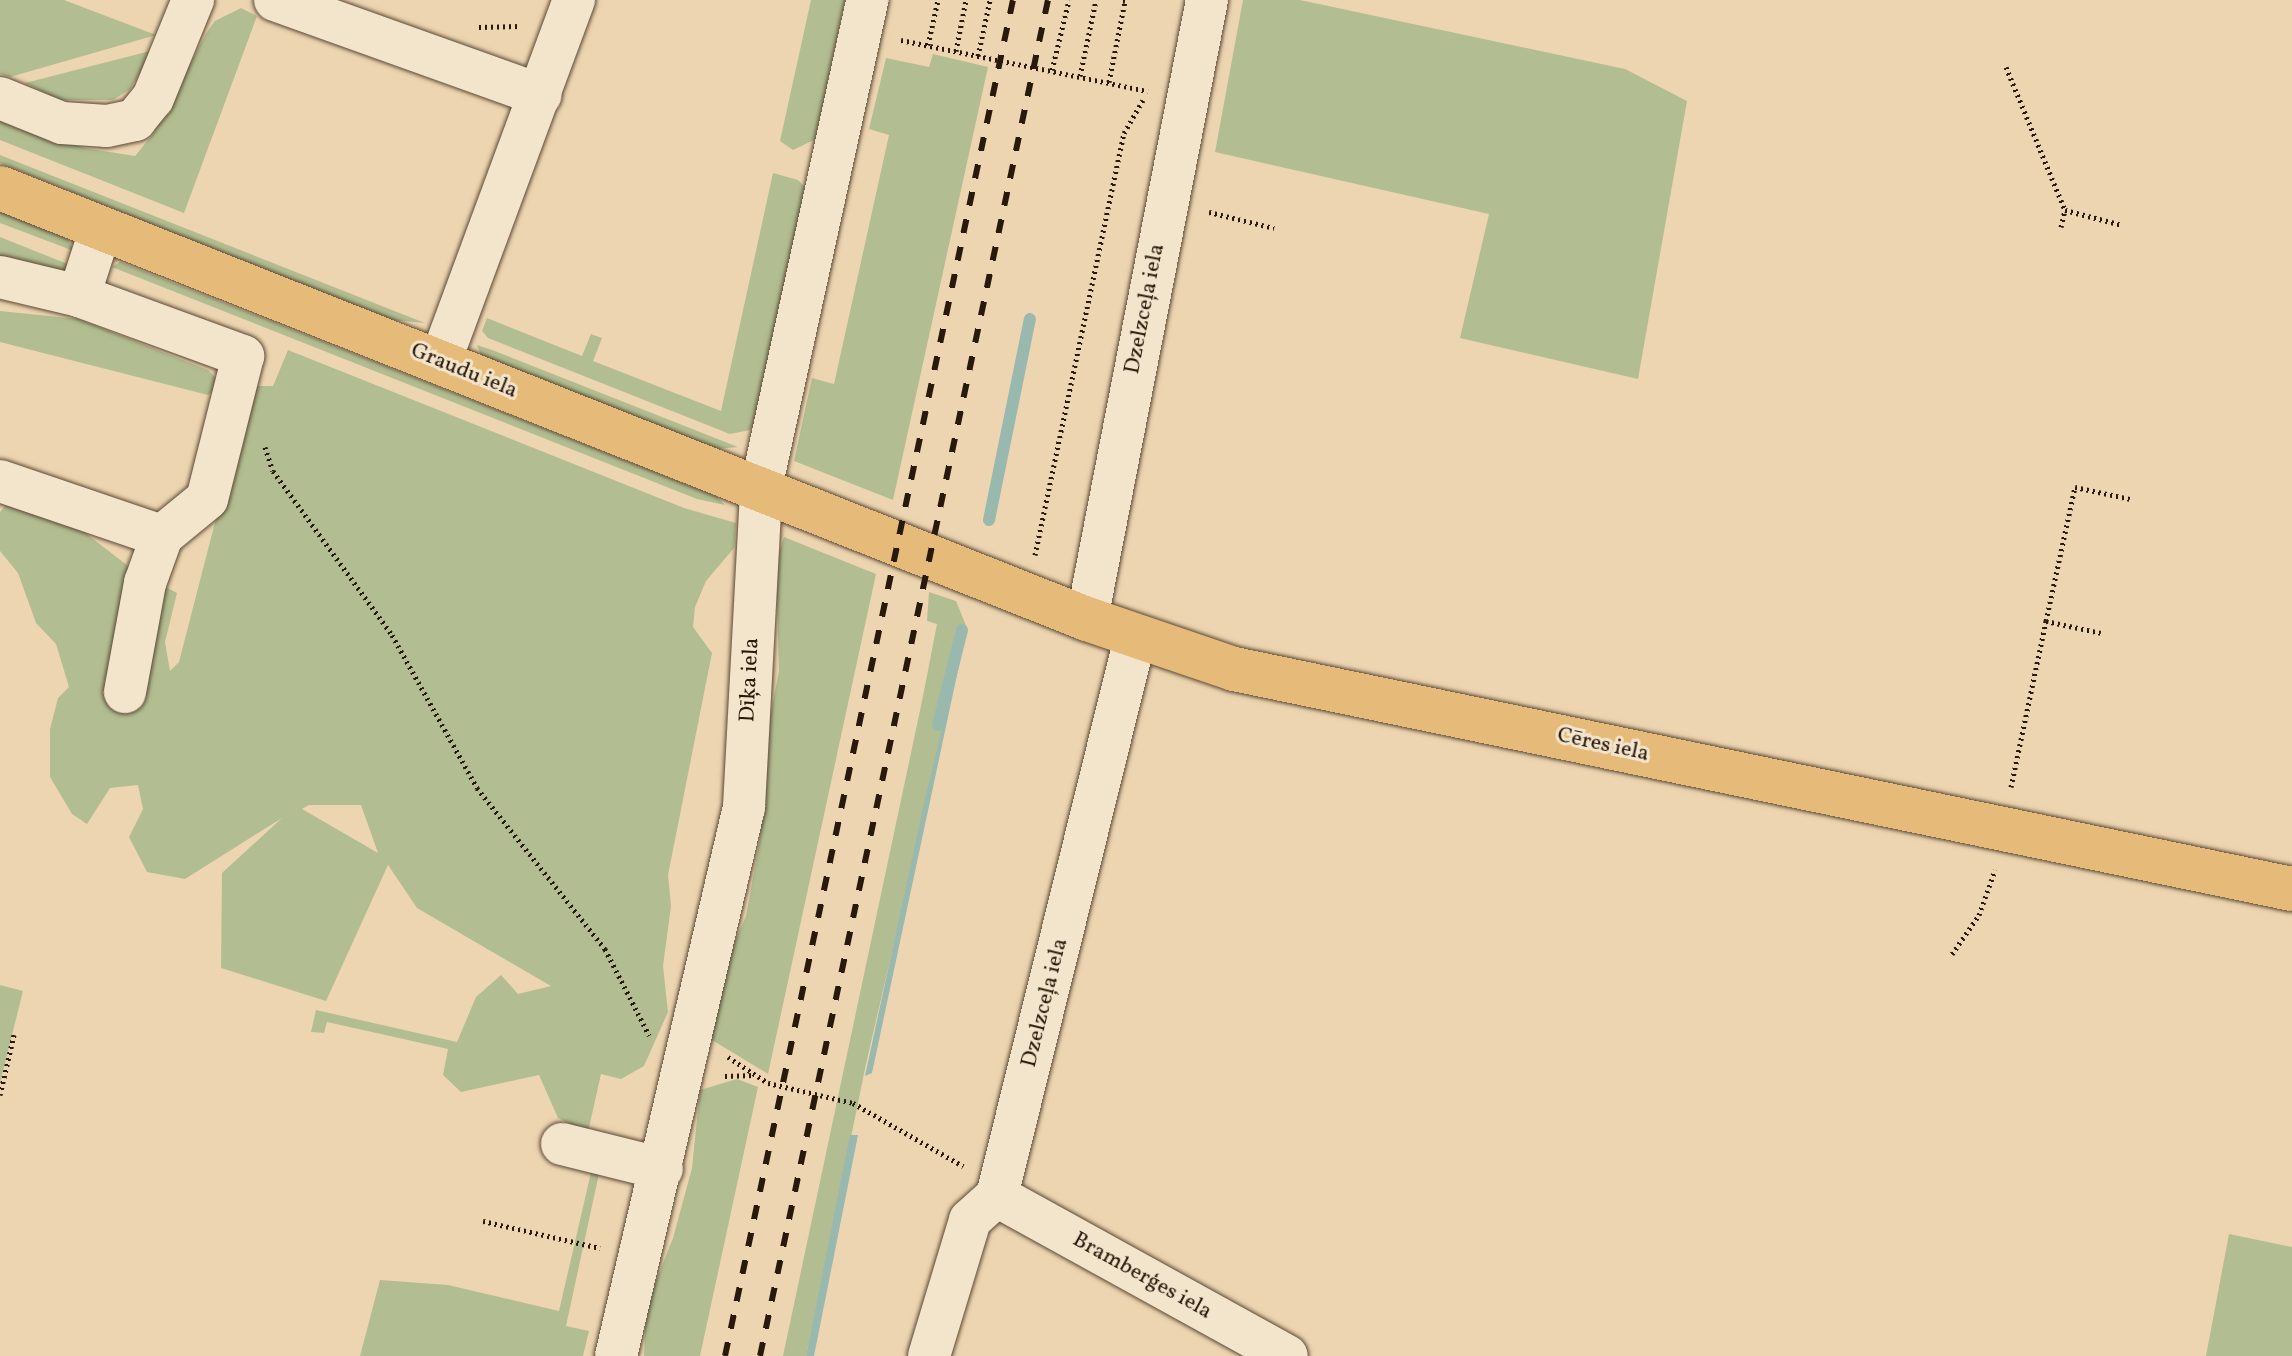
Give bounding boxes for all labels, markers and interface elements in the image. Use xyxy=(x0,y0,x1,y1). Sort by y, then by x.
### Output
street label: Dzelzceļa iela xyxy=(1119,242,1171,376)
street label: Graudu iela xyxy=(407,338,521,404)
street label: Dīķa iela xyxy=(735,637,765,723)
street label: Cēres iela xyxy=(1555,722,1651,768)
street label: Dzelzceļa iela xyxy=(1016,936,1074,1070)
street label: Bramberģes iela xyxy=(1068,1227,1216,1325)

